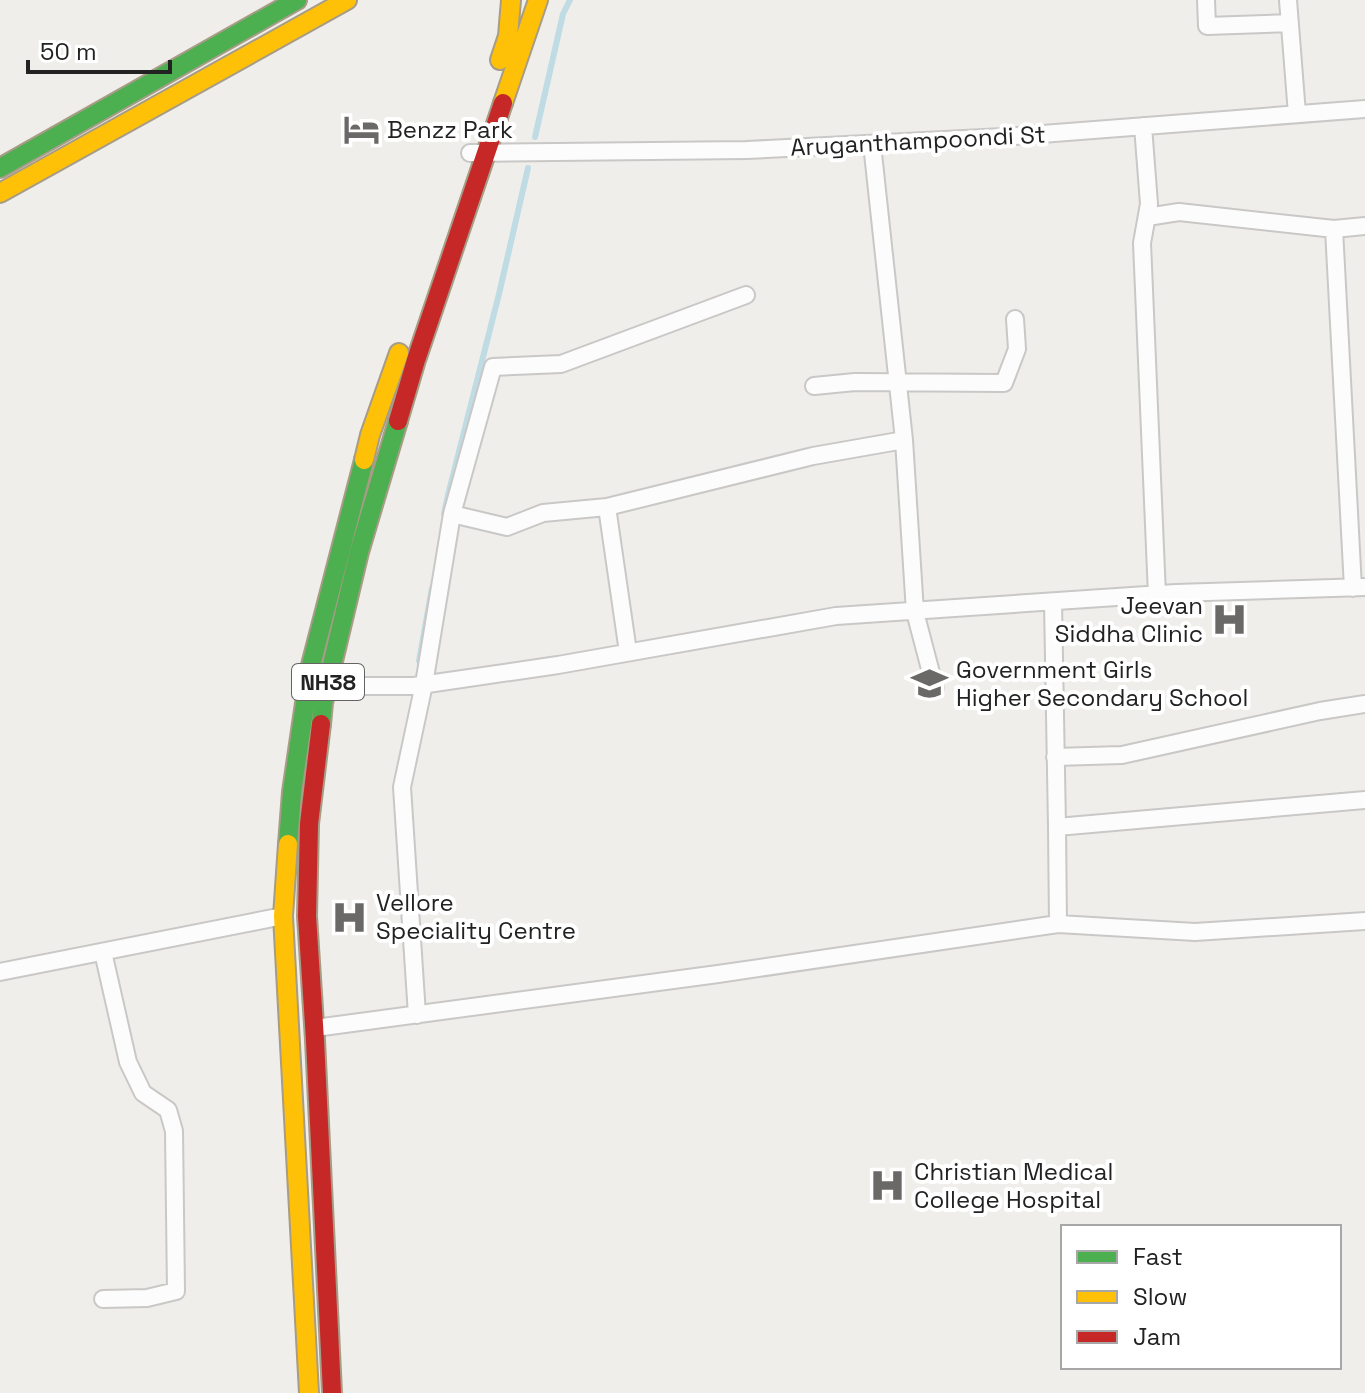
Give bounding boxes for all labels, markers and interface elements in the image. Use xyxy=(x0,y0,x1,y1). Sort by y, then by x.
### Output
scale bar xyxy=(28,24,170,74)
text: 50 m xyxy=(40,36,97,67)
hotel icon: Benzz Park xyxy=(342,111,380,149)
place label: Benzz Park xyxy=(387,114,513,145)
street label: Aruganthampoondi St xyxy=(789,118,1046,163)
place label: Jeevan Siddha Clinic xyxy=(1055,590,1203,649)
hospital icon: Jeevan Siddha Clinic xyxy=(1210,601,1248,639)
place label: Government Girls Higher Secondary School xyxy=(956,654,1248,713)
road number: NH38 xyxy=(292,664,364,700)
school or university icon: Government Girls Higher Secondary School xyxy=(911,665,949,703)
place label: Vellore Speciality Centre xyxy=(376,887,576,946)
hospital icon: Vellore Speciality Centre xyxy=(331,898,369,936)
place label: Christian Medical College Hospital xyxy=(914,1156,1113,1215)
hospital icon: Christian Medical College Hospital xyxy=(869,1167,907,1205)
legend xyxy=(1061,1225,1341,1369)
text: Fast xyxy=(1133,1241,1183,1272)
text: Slow xyxy=(1133,1281,1187,1312)
text: Jam xyxy=(1133,1321,1181,1352)

